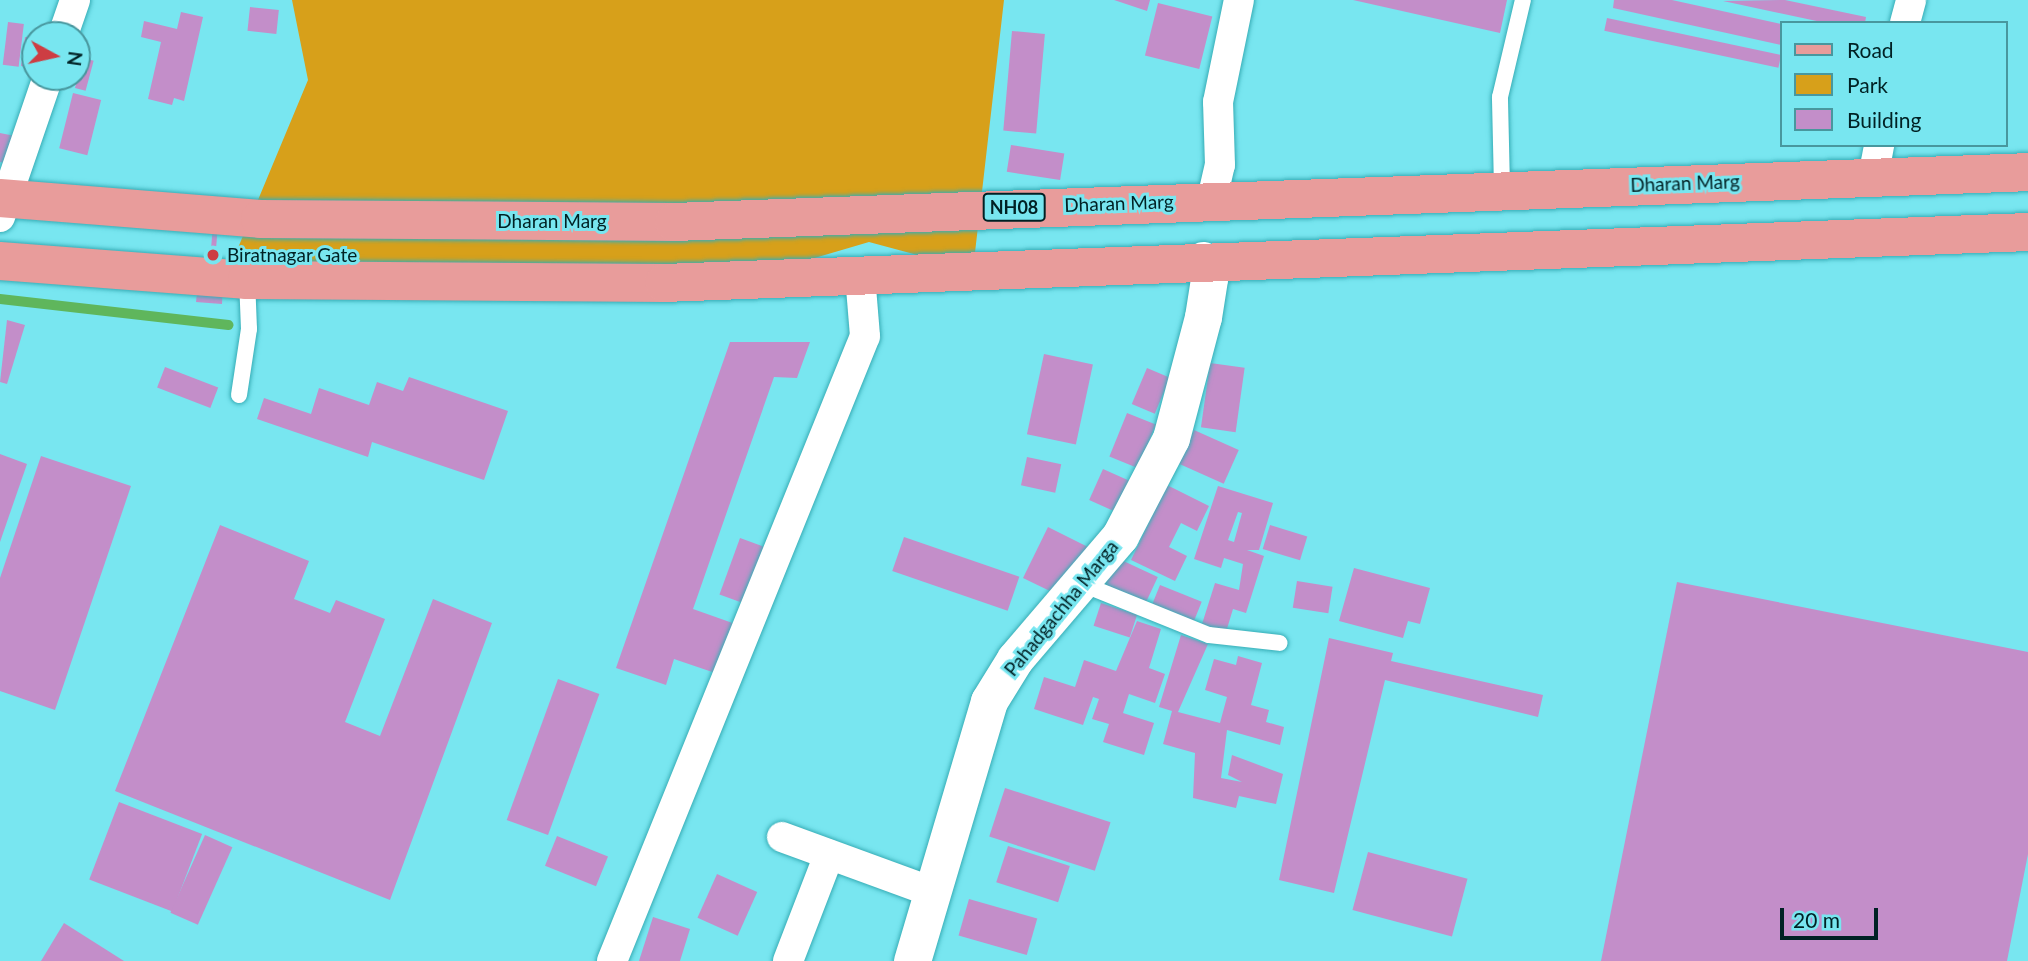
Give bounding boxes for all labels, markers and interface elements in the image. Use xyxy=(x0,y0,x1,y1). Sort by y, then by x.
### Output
north arrow xyxy=(21,21,91,91)
legend xyxy=(1780,21,2007,147)
text: Road xyxy=(1847,37,1894,62)
text: N xyxy=(63,50,88,68)
text: Park xyxy=(1847,72,1888,97)
text: Building xyxy=(1847,107,1922,132)
street label: Dharan Marg xyxy=(1630,170,1740,196)
street label: Dharan Marg xyxy=(1064,190,1174,216)
road number: NH08 xyxy=(982,192,1046,222)
street label: Dharan Marg xyxy=(497,210,607,232)
place label: Biratnagar Gate xyxy=(227,244,358,266)
marker: Biratnagar Gate xyxy=(205,247,221,263)
street label: Pahadgachha Marga xyxy=(999,536,1123,680)
scale bar xyxy=(1783,894,1881,938)
text: 20 m xyxy=(1793,907,1840,932)

